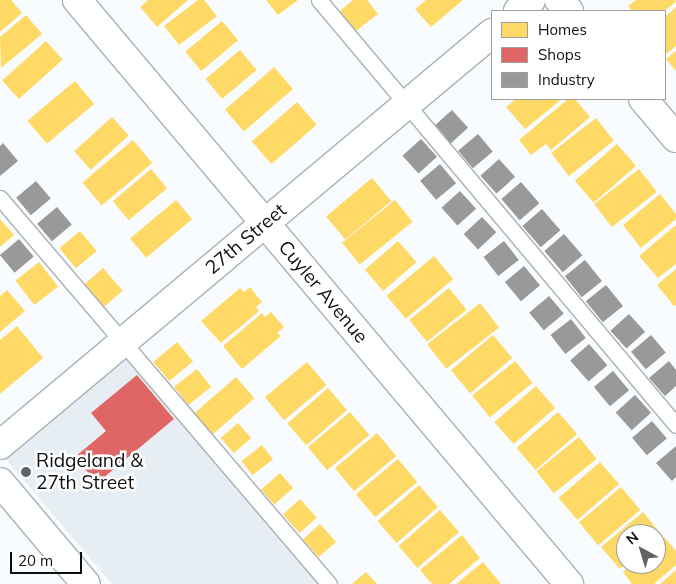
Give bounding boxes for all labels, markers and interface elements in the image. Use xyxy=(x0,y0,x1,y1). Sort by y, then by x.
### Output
legend xyxy=(491,10,666,100)
text: Homes xyxy=(538,20,587,39)
text: Shops xyxy=(538,45,581,64)
text: Industry xyxy=(538,70,595,89)
street label: 27th Street xyxy=(201,199,291,279)
street label: Cuyler Avenue xyxy=(274,236,372,348)
place label: Ridgeland & 27th Street xyxy=(36,450,143,494)
marker: Ridgeland & 27th Street xyxy=(20,466,32,478)
north arrow xyxy=(616,524,666,574)
text: N xyxy=(622,528,642,548)
scale bar xyxy=(12,542,85,574)
text: 20 m xyxy=(18,551,53,570)

